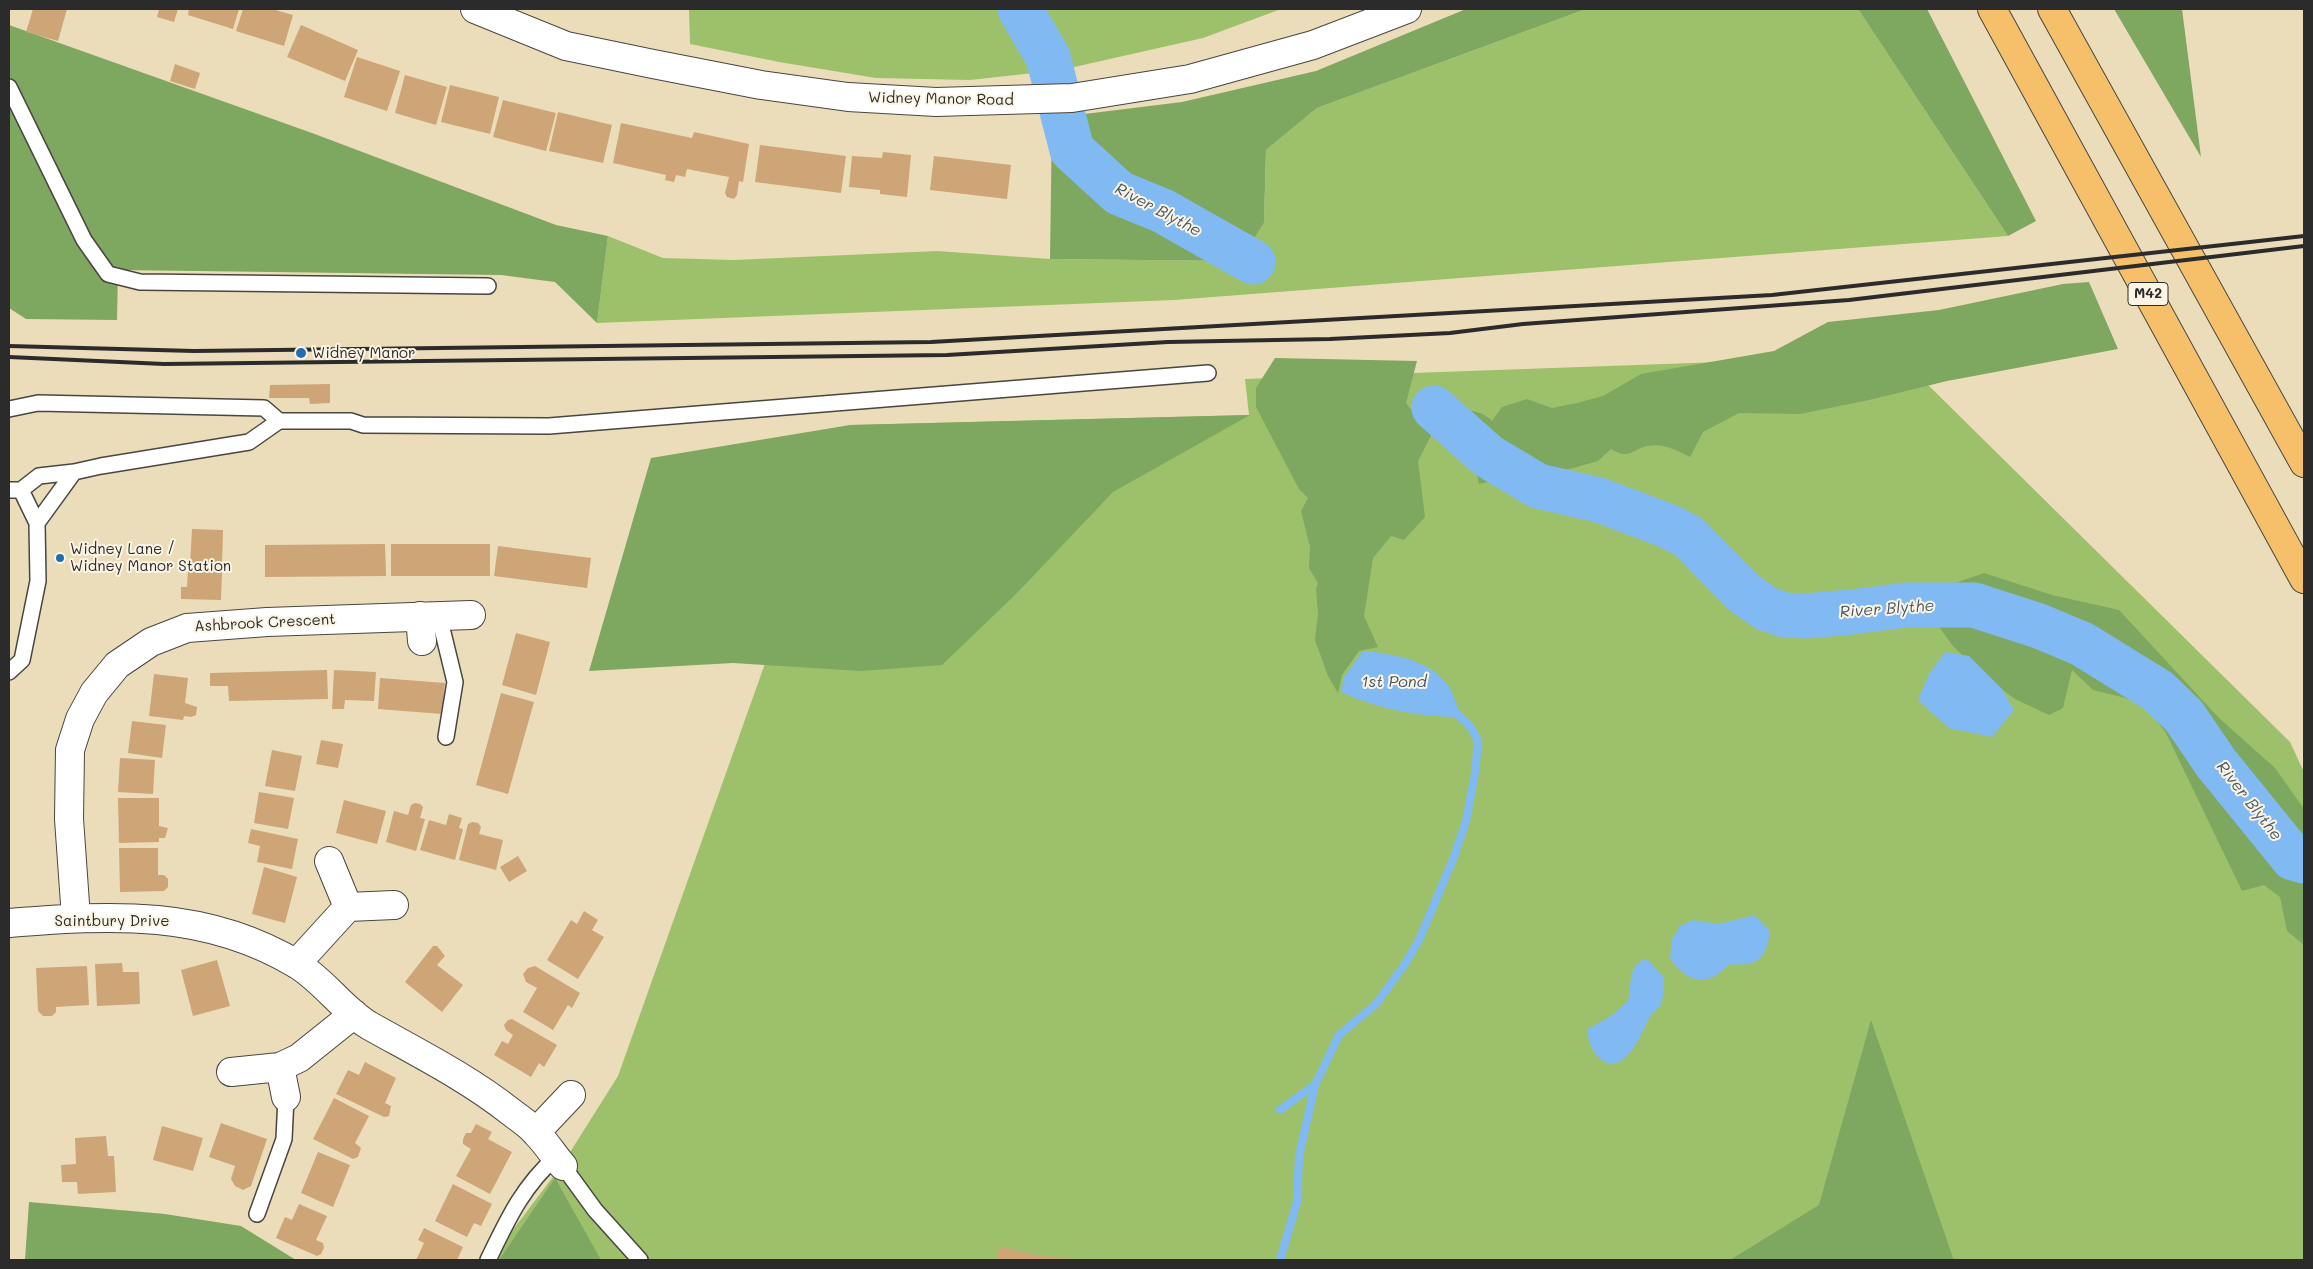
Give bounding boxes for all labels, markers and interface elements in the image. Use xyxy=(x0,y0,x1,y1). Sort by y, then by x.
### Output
street label: Widney Manor Road xyxy=(868,89,1014,109)
water label: River Blythe xyxy=(1112,179,1204,241)
road number: M42 xyxy=(2128,282,2168,306)
place label: Widney Manor xyxy=(312,344,416,362)
marker: Widney Manor xyxy=(294,346,308,360)
place label: Widney Lane / Widney Manor Station xyxy=(70,540,231,575)
marker: Widney Lane / Widney Manor Station xyxy=(54,552,66,564)
water label: River Blythe xyxy=(1839,596,1935,622)
street label: Ashbrook Crescent xyxy=(194,610,336,636)
water label: 1st Pond xyxy=(1361,672,1427,692)
water label: River Blythe xyxy=(2212,758,2286,844)
street label: Saintbury Drive xyxy=(55,912,169,930)

